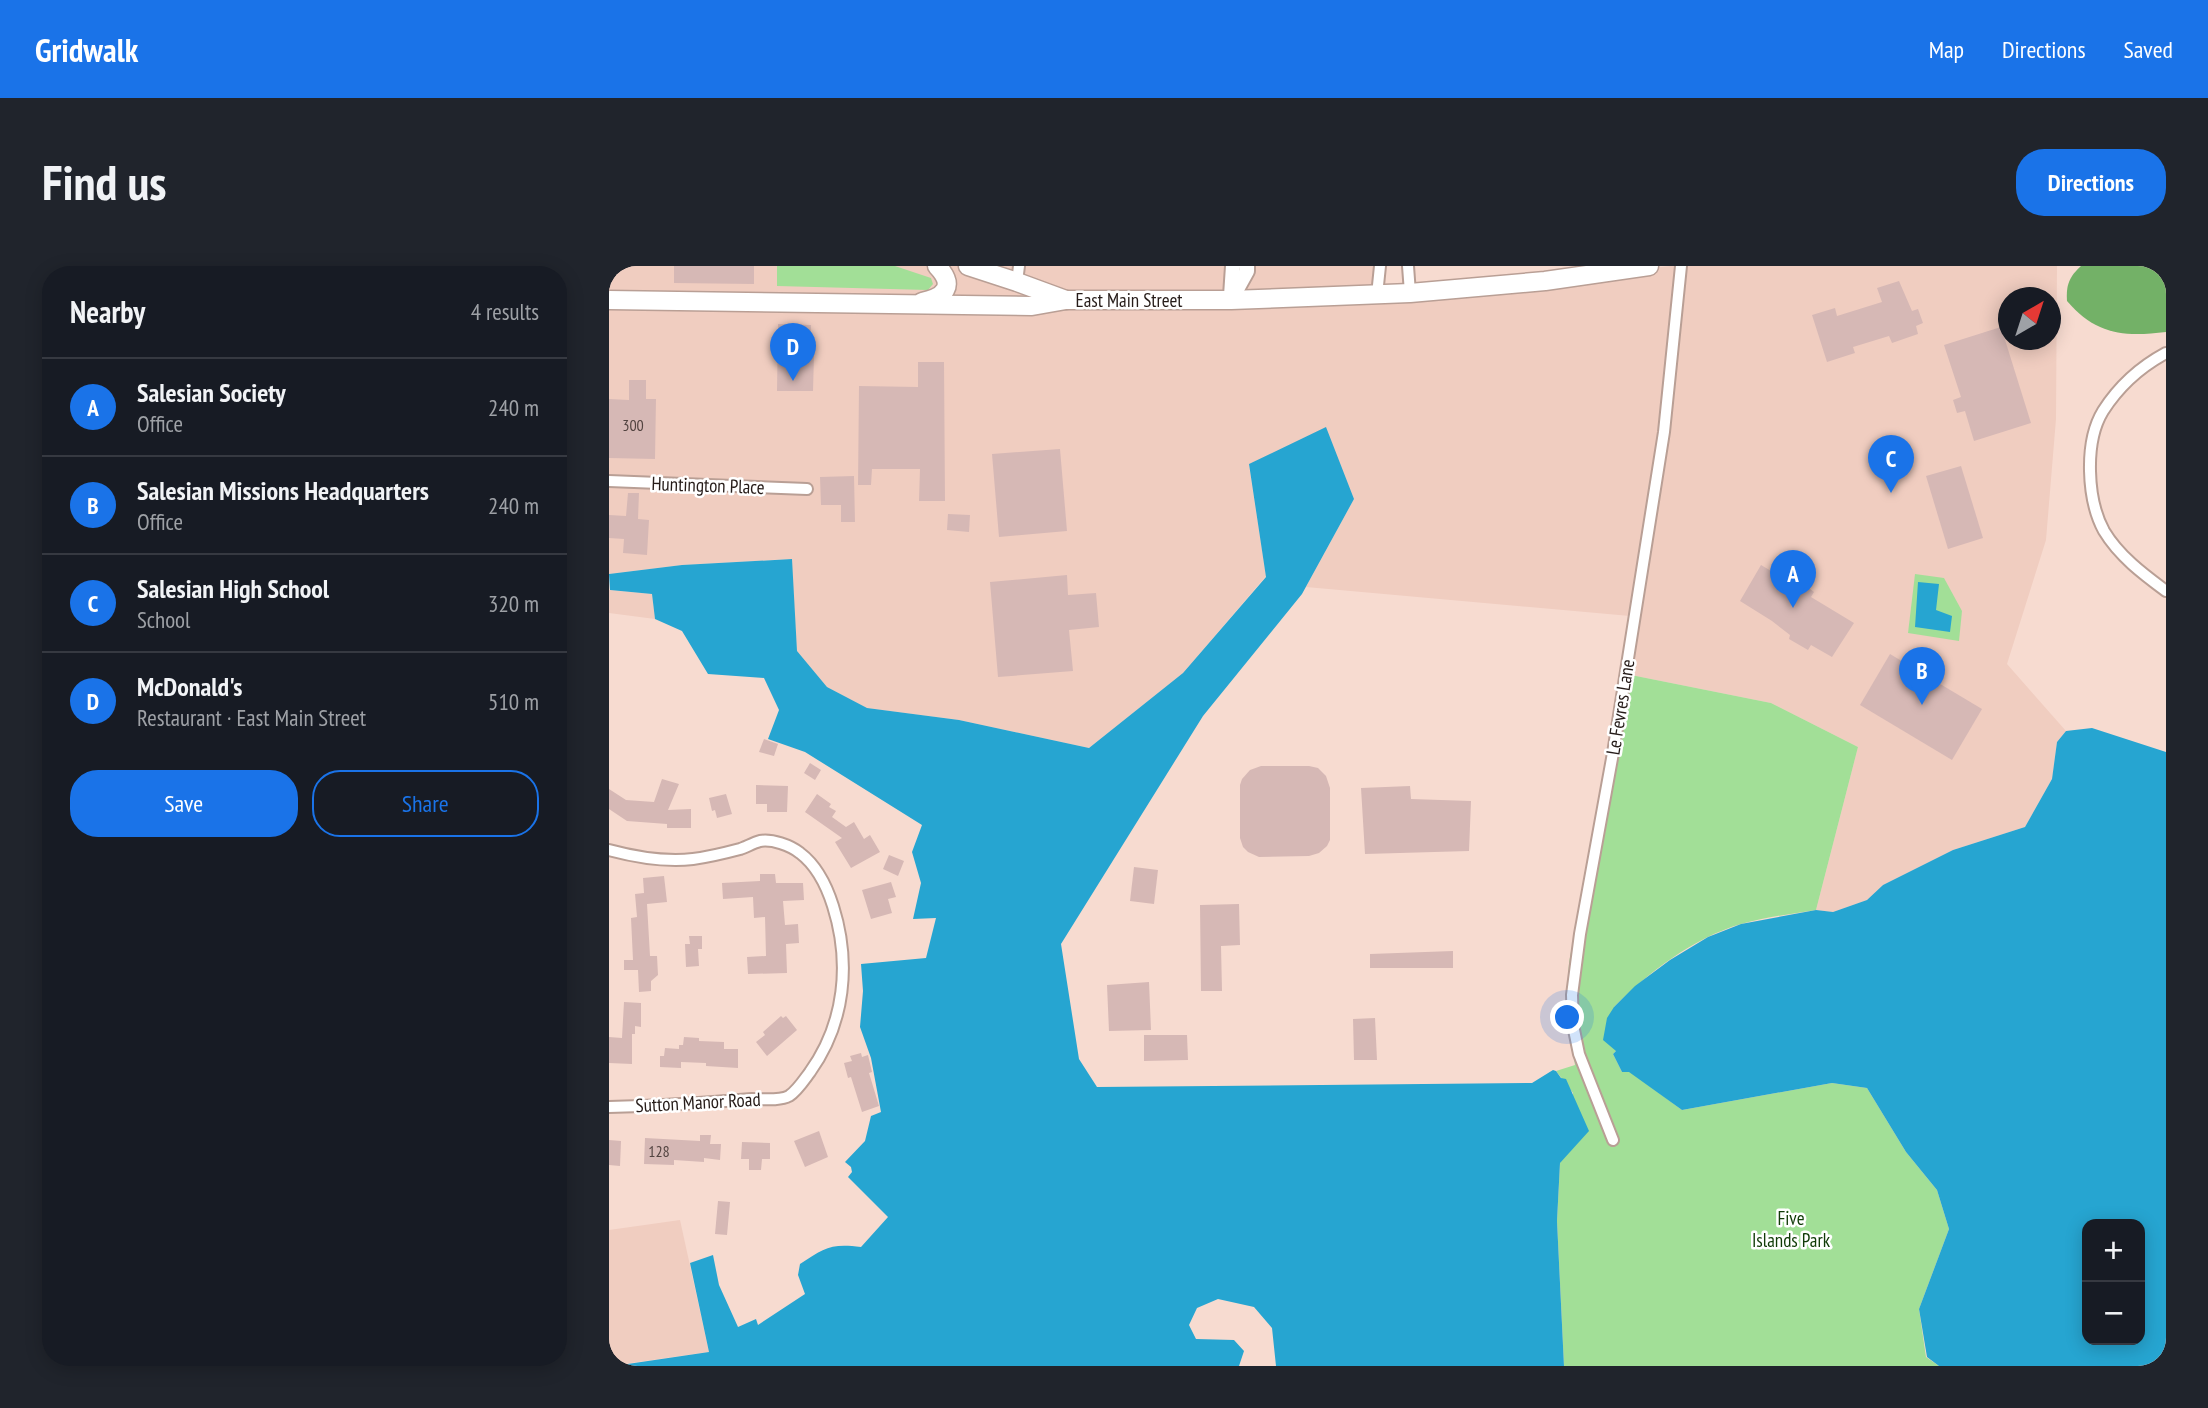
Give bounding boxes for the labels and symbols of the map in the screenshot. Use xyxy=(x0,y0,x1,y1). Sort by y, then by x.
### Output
north arrow xyxy=(1998,287,2061,350)
street label: East Main Street xyxy=(1076,288,1183,312)
pin: D xyxy=(770,323,816,381)
house number: 300 xyxy=(622,415,644,435)
pin: C xyxy=(1868,435,1914,493)
street label: Huntington Place xyxy=(651,471,765,499)
pin: A xyxy=(1770,550,1816,608)
pin: B xyxy=(1899,647,1945,705)
street label: Le Fevres Lane xyxy=(1601,657,1639,757)
your location xyxy=(1550,1000,1584,1034)
street label: Sutton Manor Road xyxy=(635,1087,761,1117)
house number: 128 xyxy=(648,1141,670,1161)
park label: Five Islands Park xyxy=(1752,1206,1831,1252)

